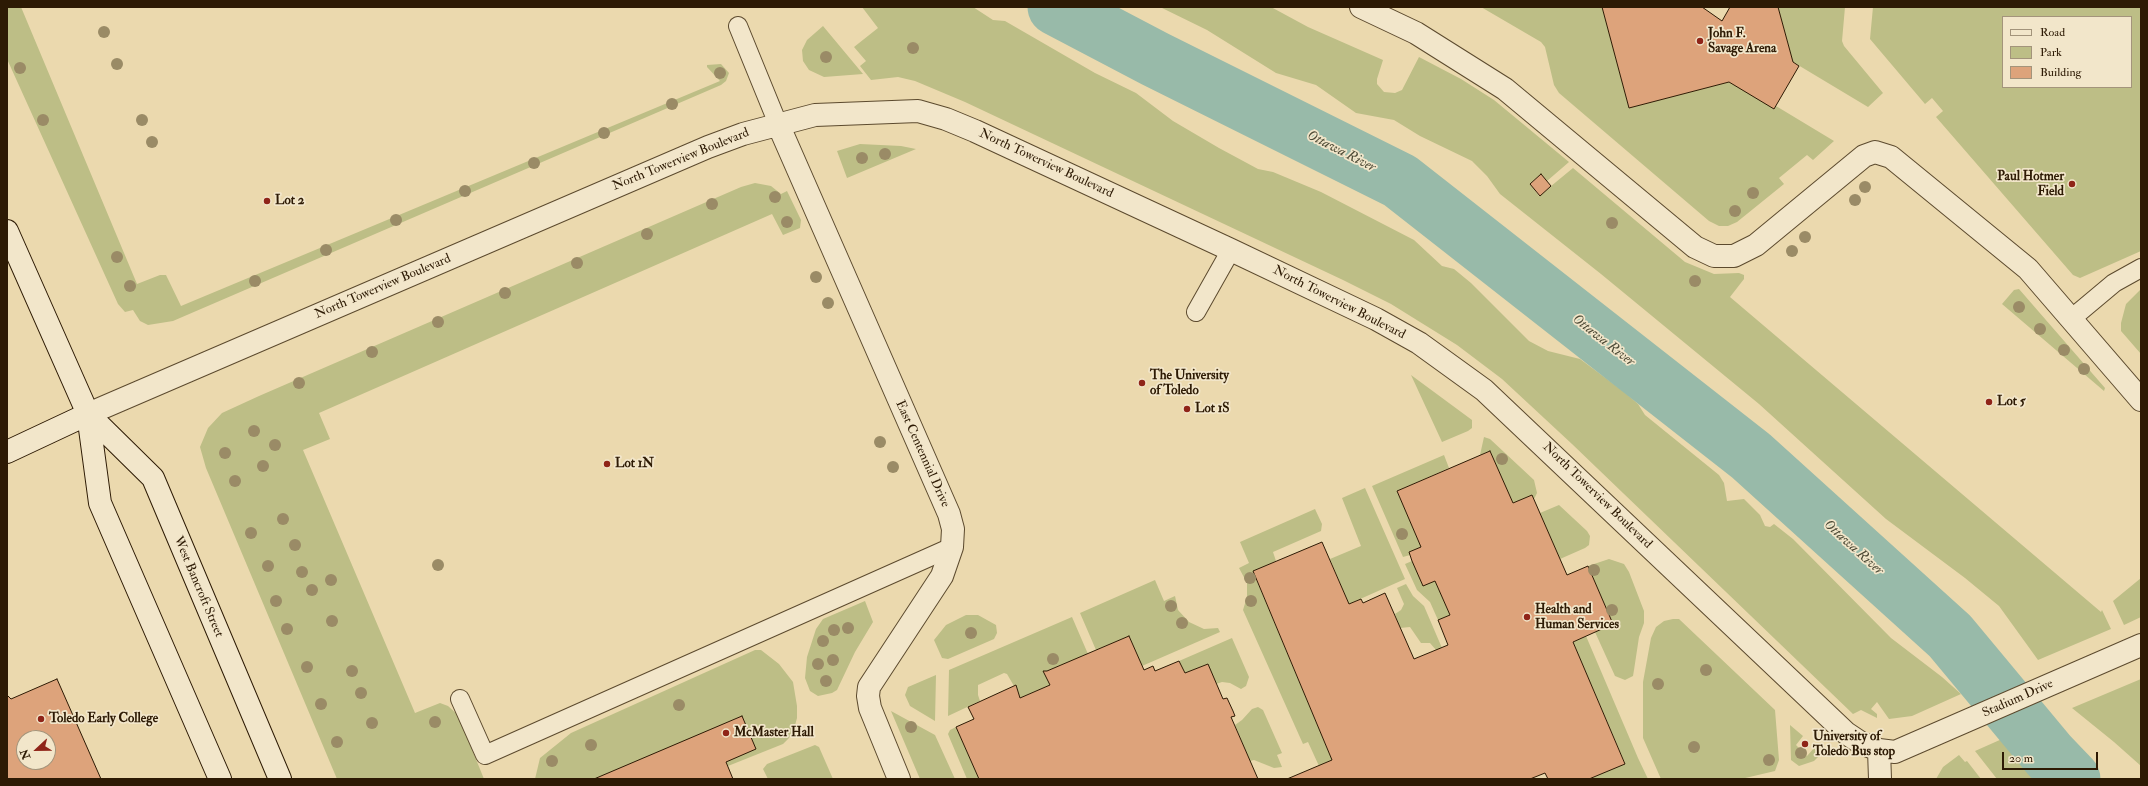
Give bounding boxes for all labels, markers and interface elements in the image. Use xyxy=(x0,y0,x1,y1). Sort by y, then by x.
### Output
legend xyxy=(2002,16,2132,88)
text: Road xyxy=(2040,25,2065,40)
place label: John F. Savage Arena xyxy=(1708,26,1776,57)
marker: John F. Savage Arena xyxy=(1695,36,1705,46)
text: Park xyxy=(2040,45,2062,60)
text: Building xyxy=(2040,65,2081,80)
street label: North Towerview Boulevard xyxy=(610,125,752,195)
street label: North Towerview Boulevard xyxy=(976,126,1116,202)
water label: Ottawa River xyxy=(1304,128,1378,176)
place label: Paul Hotmer Field xyxy=(1997,169,2064,200)
marker: Paul Hotmer Field xyxy=(2067,179,2077,189)
place label: Lot 2 xyxy=(275,193,304,209)
marker: Lot 2 xyxy=(262,196,272,206)
street label: North Towerview Boulevard xyxy=(313,251,453,323)
street label: North Towerview Boulevard xyxy=(1270,263,1408,343)
water label: Ottawa River xyxy=(1568,311,1638,371)
place label: The University of Toledo xyxy=(1150,368,1229,399)
marker: The University of Toledo xyxy=(1137,378,1147,388)
place label: Lot 5 xyxy=(1997,394,2025,410)
marker: Lot 5 xyxy=(1984,397,1994,407)
street label: East Centennial Drive xyxy=(891,398,953,510)
place label: Lot 1S xyxy=(1195,401,1230,417)
marker: Lot 1S xyxy=(1182,404,1192,414)
street label: North Towerview Boulevard xyxy=(1539,440,1655,552)
place label: Lot 1N xyxy=(615,456,654,472)
marker: Lot 1N xyxy=(602,459,612,469)
water label: Ottawa River xyxy=(1820,517,1886,579)
street label: West Bancroft Street xyxy=(170,534,226,640)
place label: Health and Human Services xyxy=(1535,602,1619,633)
marker: Health and Human Services xyxy=(1522,612,1532,622)
street label: Stadium Drive xyxy=(1980,676,2056,722)
place label: Toledo Early College xyxy=(49,711,158,727)
marker: Toledo Early College xyxy=(36,714,46,724)
place label: McMaster Hall xyxy=(734,725,814,741)
marker: McMaster Hall xyxy=(721,728,731,738)
place label: University of Toledo Bus stop xyxy=(1813,729,1895,760)
north arrow xyxy=(16,730,56,770)
marker: University of Toledo Bus stop xyxy=(1800,739,1810,749)
scale bar xyxy=(2004,744,2100,770)
text: N xyxy=(17,747,33,761)
text: 20 m xyxy=(2009,751,2033,766)

